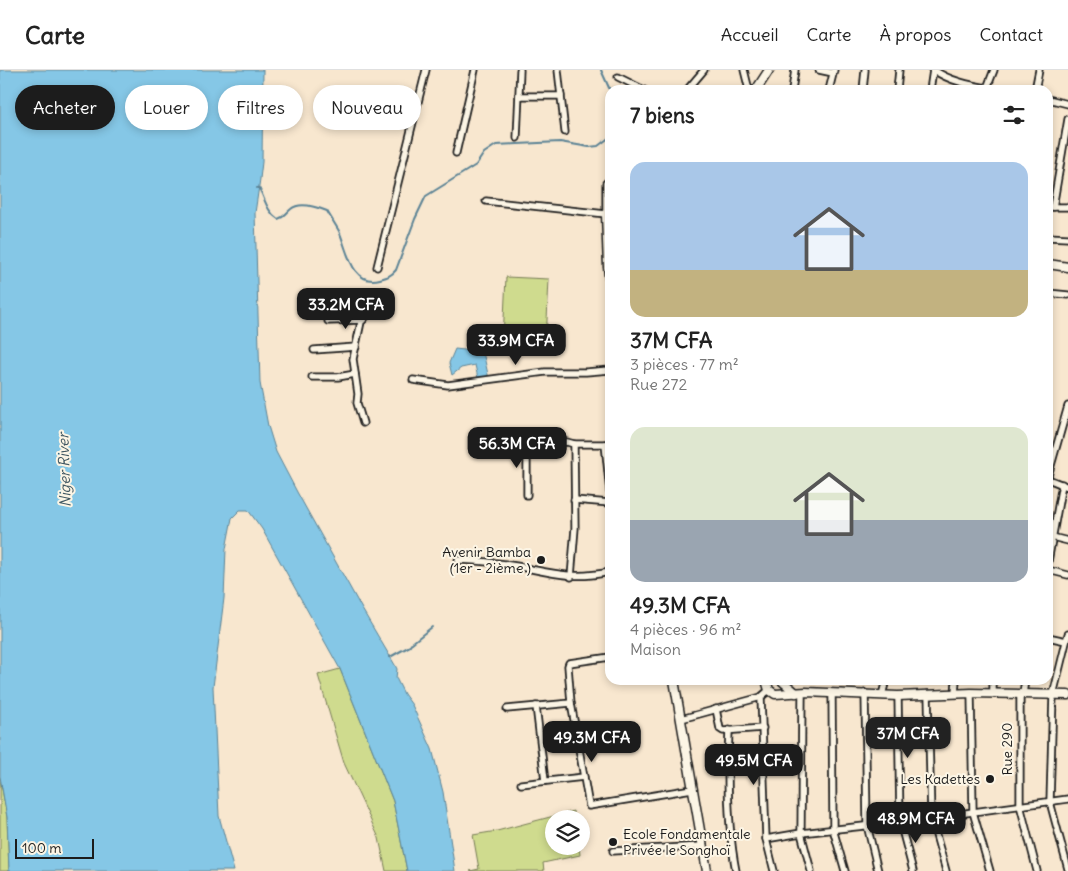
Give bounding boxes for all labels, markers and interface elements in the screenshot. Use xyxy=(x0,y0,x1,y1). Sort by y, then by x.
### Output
text: Carte xyxy=(25,20,85,50)
text: Accueil xyxy=(721,23,779,46)
text: Carte xyxy=(807,23,852,46)
text: À propos xyxy=(880,23,951,46)
text: Contact xyxy=(979,23,1043,46)
chip: Acheter xyxy=(15,85,115,130)
chip: Louer xyxy=(125,85,208,130)
chip: Filtres xyxy=(218,85,303,130)
chip: Nouveau xyxy=(313,85,421,130)
icon: filters xyxy=(1000,101,1028,129)
text: 7 biens xyxy=(630,102,695,129)
icon: home xyxy=(784,194,874,284)
pin: 33.2M CFA xyxy=(289,288,403,330)
text: 33.2M CFA xyxy=(308,294,384,314)
pin: 33.9M CFA xyxy=(459,324,573,366)
text: 37M CFA xyxy=(630,327,712,354)
text: 33.9M CFA xyxy=(478,330,554,350)
text: 3 pièces · 77 m² xyxy=(630,354,739,374)
text: Rue 272 xyxy=(630,374,687,394)
pin: 56.3M CFA xyxy=(460,426,574,469)
water label: Niger River xyxy=(53,431,75,507)
text: 56.3M CFA xyxy=(479,433,555,453)
icon: home xyxy=(784,459,874,549)
place label: Avenir Bamba (1er - 2ième ) xyxy=(442,543,531,577)
marker: Avenir Bamba (1er - 2ième ) xyxy=(535,554,547,566)
text: 49.3M CFA xyxy=(630,592,730,619)
text: 4 pièces · 96 m² xyxy=(630,619,742,639)
text: Maison xyxy=(630,639,681,659)
pin: 37M CFA xyxy=(862,716,954,759)
pin: 49.3M CFA xyxy=(535,720,649,763)
text: 37M CFA xyxy=(877,723,939,743)
street label: Rue 290 xyxy=(998,723,1016,775)
text: 49.3M CFA xyxy=(554,727,630,747)
pin: 49.5M CFA xyxy=(697,744,811,786)
text: 49.5M CFA xyxy=(716,750,792,770)
place label: Les Kadettes xyxy=(900,770,980,788)
marker: Les Kadettes xyxy=(984,773,996,785)
pin: 48.9M CFA xyxy=(859,802,973,844)
text: 48.9M CFA xyxy=(878,808,954,828)
map controls xyxy=(545,810,590,855)
button: layers xyxy=(545,810,590,855)
place label: Ecole Fondamentale Privée le Songhoï xyxy=(623,825,751,859)
scale bar xyxy=(15,836,94,859)
marker: Ecole Fondamentale Privée le Songhoï xyxy=(607,836,619,848)
text: 100 m xyxy=(22,839,62,857)

